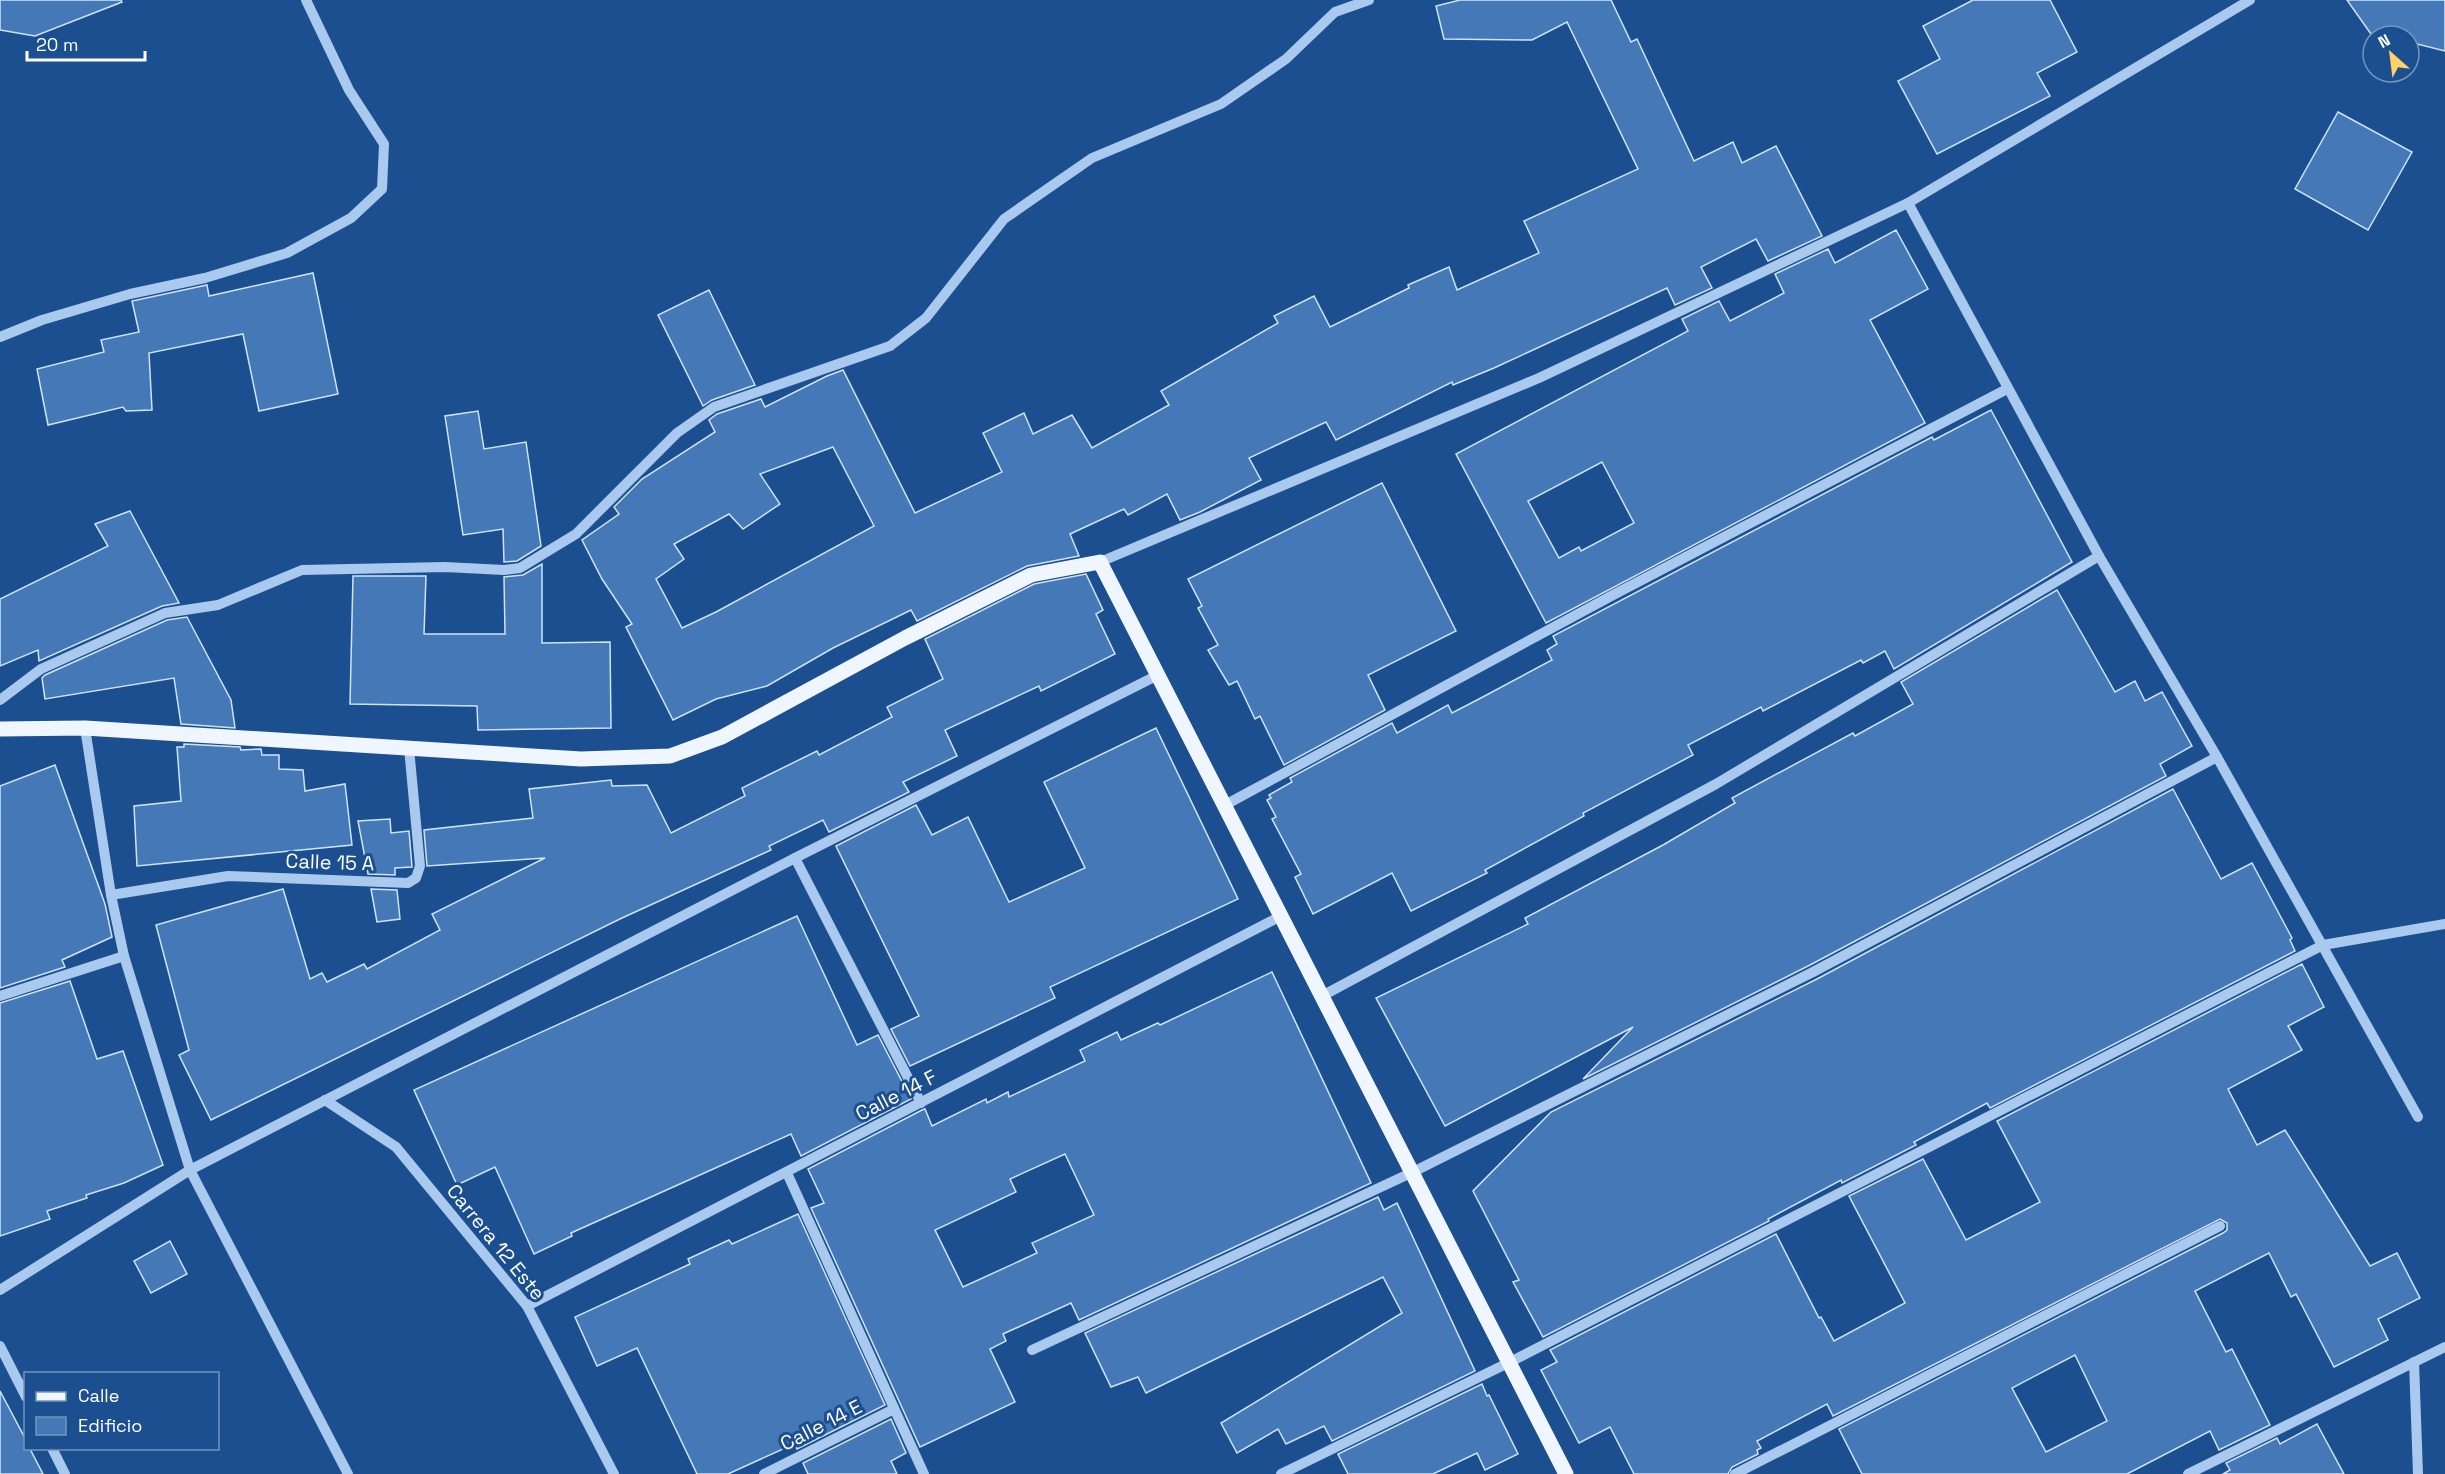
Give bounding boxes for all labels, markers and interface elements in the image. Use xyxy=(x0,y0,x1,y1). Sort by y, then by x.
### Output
scale bar xyxy=(27,24,146,62)
north arrow xyxy=(2361,24,2421,84)
text: N xyxy=(2375,29,2394,53)
text: 20 m xyxy=(36,33,79,56)
street label: Calle 15 A xyxy=(285,847,375,877)
street label: Calle 14 F xyxy=(851,1063,941,1127)
street label: Carrera 12 Este xyxy=(441,1178,551,1306)
legend xyxy=(24,1372,219,1450)
text: Calle xyxy=(78,1384,119,1407)
street label: Calle 14 E xyxy=(776,1393,866,1457)
text: Edificio xyxy=(78,1414,142,1437)

